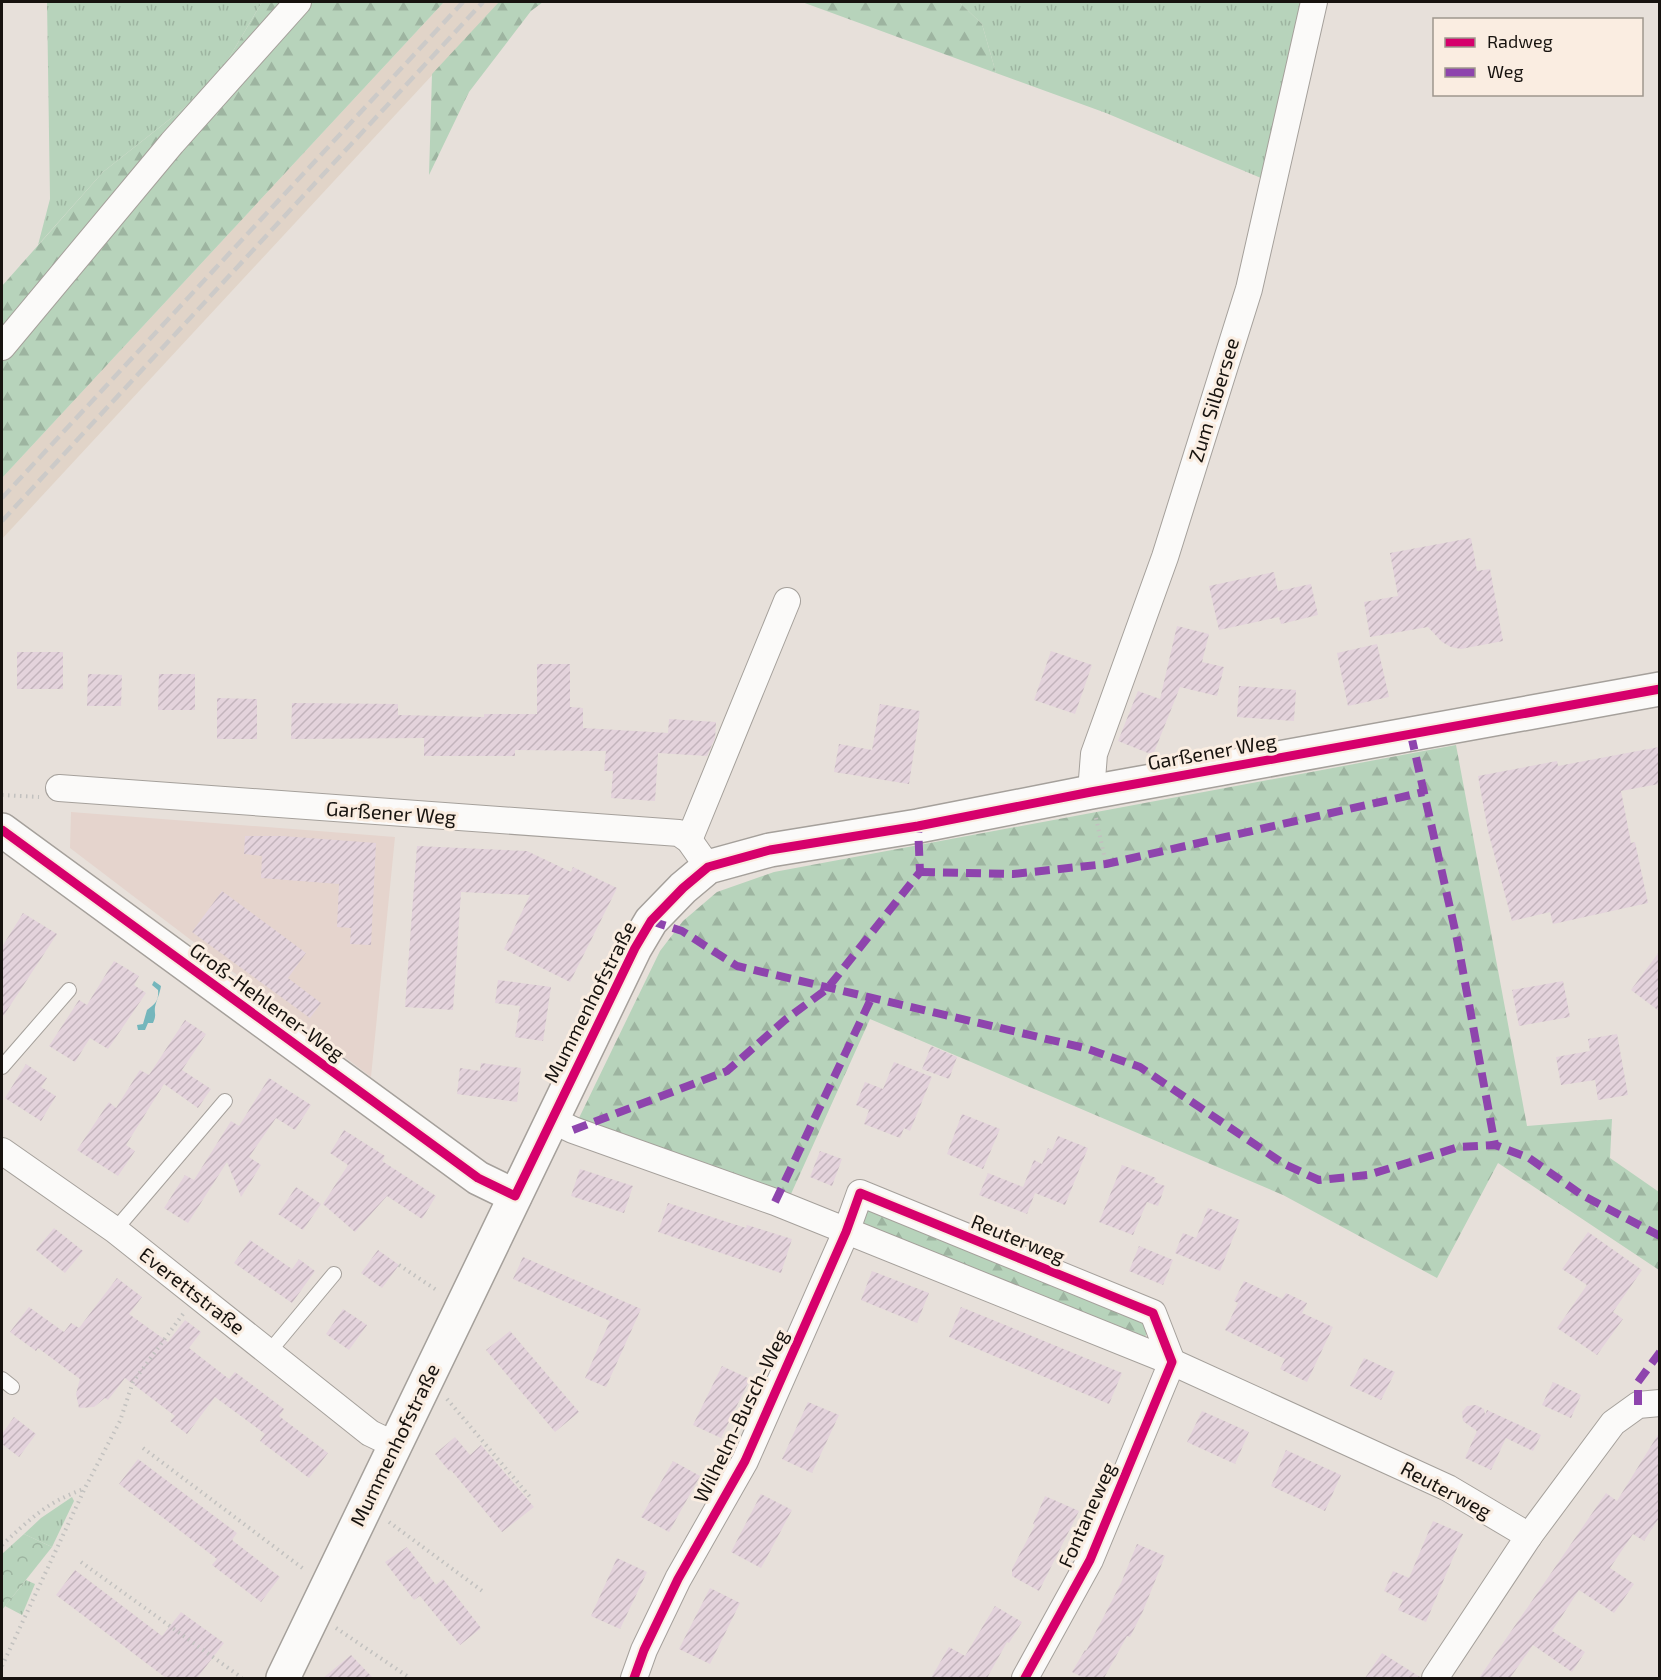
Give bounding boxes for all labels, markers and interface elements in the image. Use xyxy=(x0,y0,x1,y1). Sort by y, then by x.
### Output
legend xyxy=(1433,18,1643,96)
text: Radweg xyxy=(1487,30,1553,52)
text: Weg xyxy=(1487,60,1523,82)
street label: Zum Silbersee xyxy=(1183,335,1243,465)
street label: Garßener Weg xyxy=(1145,728,1278,774)
street label: Garßener Weg xyxy=(325,795,457,829)
street label: Mummenhofstraße xyxy=(538,917,640,1086)
street label: Groß-Hehlener-Weg xyxy=(186,937,350,1065)
street label: Reuterweg xyxy=(968,1208,1069,1268)
street label: Everettstraße xyxy=(135,1242,250,1339)
street label: Wilhelm-Busch-Weg xyxy=(688,1325,792,1506)
street label: Mummenhofstraße xyxy=(344,1359,444,1530)
street label: Reuterweg xyxy=(1397,1455,1496,1523)
street label: Fontaneweg xyxy=(1052,1458,1120,1571)

